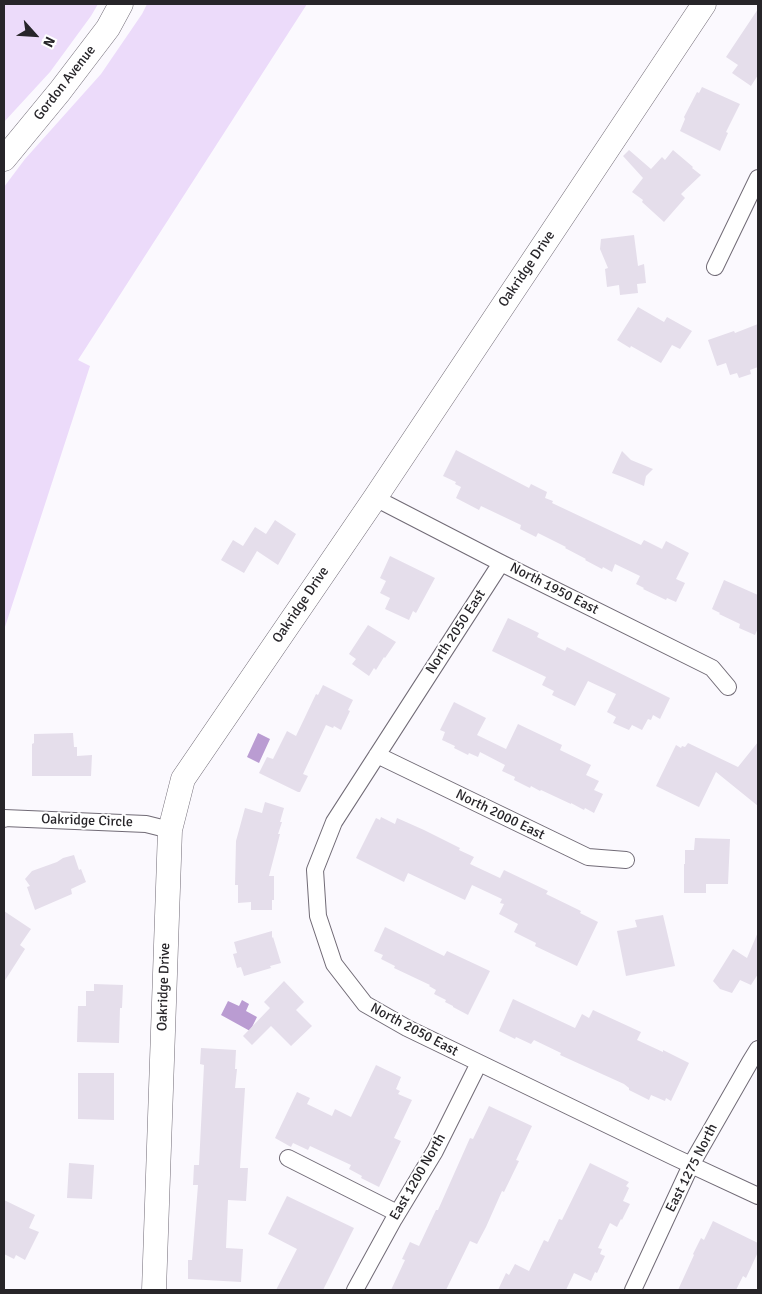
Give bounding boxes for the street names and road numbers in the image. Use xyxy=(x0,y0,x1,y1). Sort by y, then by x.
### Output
street label: Gordon Avenue xyxy=(31,42,99,124)
street label: Oakridge Drive xyxy=(495,228,559,310)
street label: North 1950 East xyxy=(507,559,601,619)
street label: Oakridge Drive xyxy=(269,564,333,646)
street label: North 2050 East xyxy=(423,587,489,677)
street label: North 2000 East xyxy=(453,786,547,844)
street label: Oakridge Circle xyxy=(41,811,133,831)
street label: Oakridge Drive xyxy=(154,942,174,1032)
street label: North 2050 East xyxy=(367,1000,461,1060)
street label: East 1275 North xyxy=(662,1121,722,1215)
street label: East 1200 North xyxy=(386,1131,450,1223)

